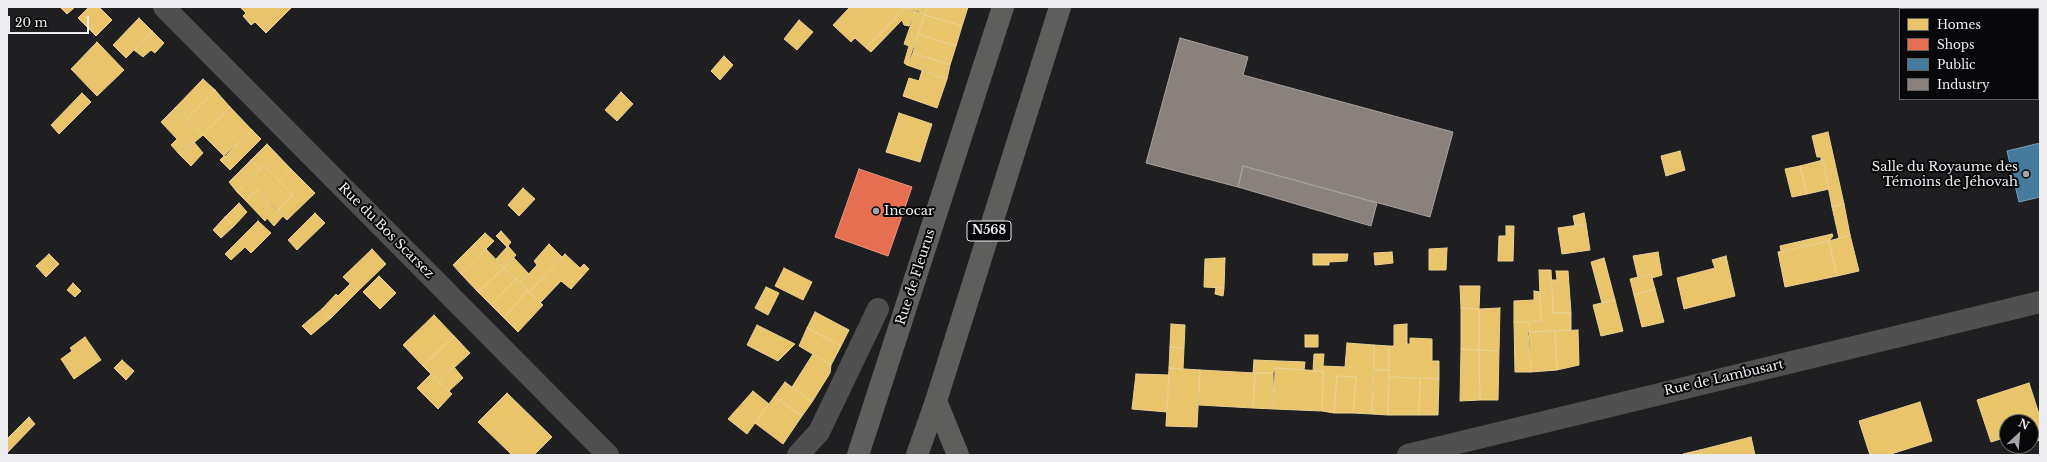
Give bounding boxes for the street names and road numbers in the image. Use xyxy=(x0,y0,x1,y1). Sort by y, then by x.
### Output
street label: Rue du Bos Scarsez xyxy=(335,180,437,282)
road number: N568 xyxy=(967,221,1011,241)
street label: Rue de Fleurus xyxy=(893,227,939,327)
street label: Rue de Lambusart xyxy=(1663,357,1785,399)

